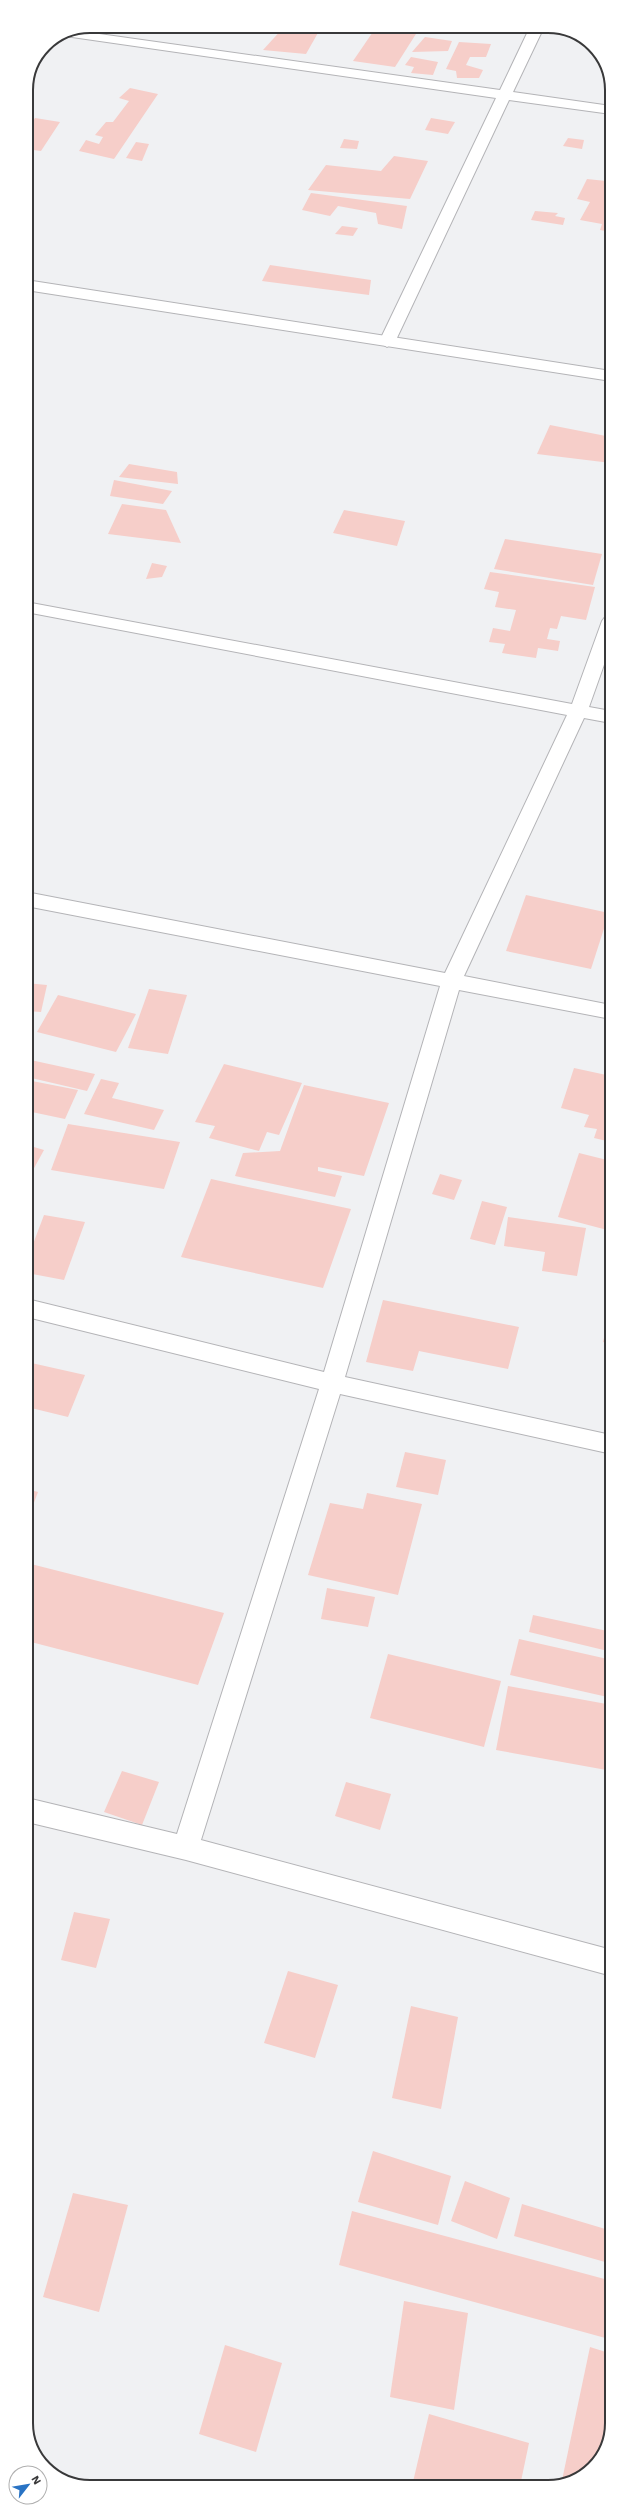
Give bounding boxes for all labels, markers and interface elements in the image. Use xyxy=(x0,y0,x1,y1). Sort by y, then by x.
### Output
north arrow xyxy=(8,2465,48,2505)
text: N xyxy=(28,2473,44,2487)

